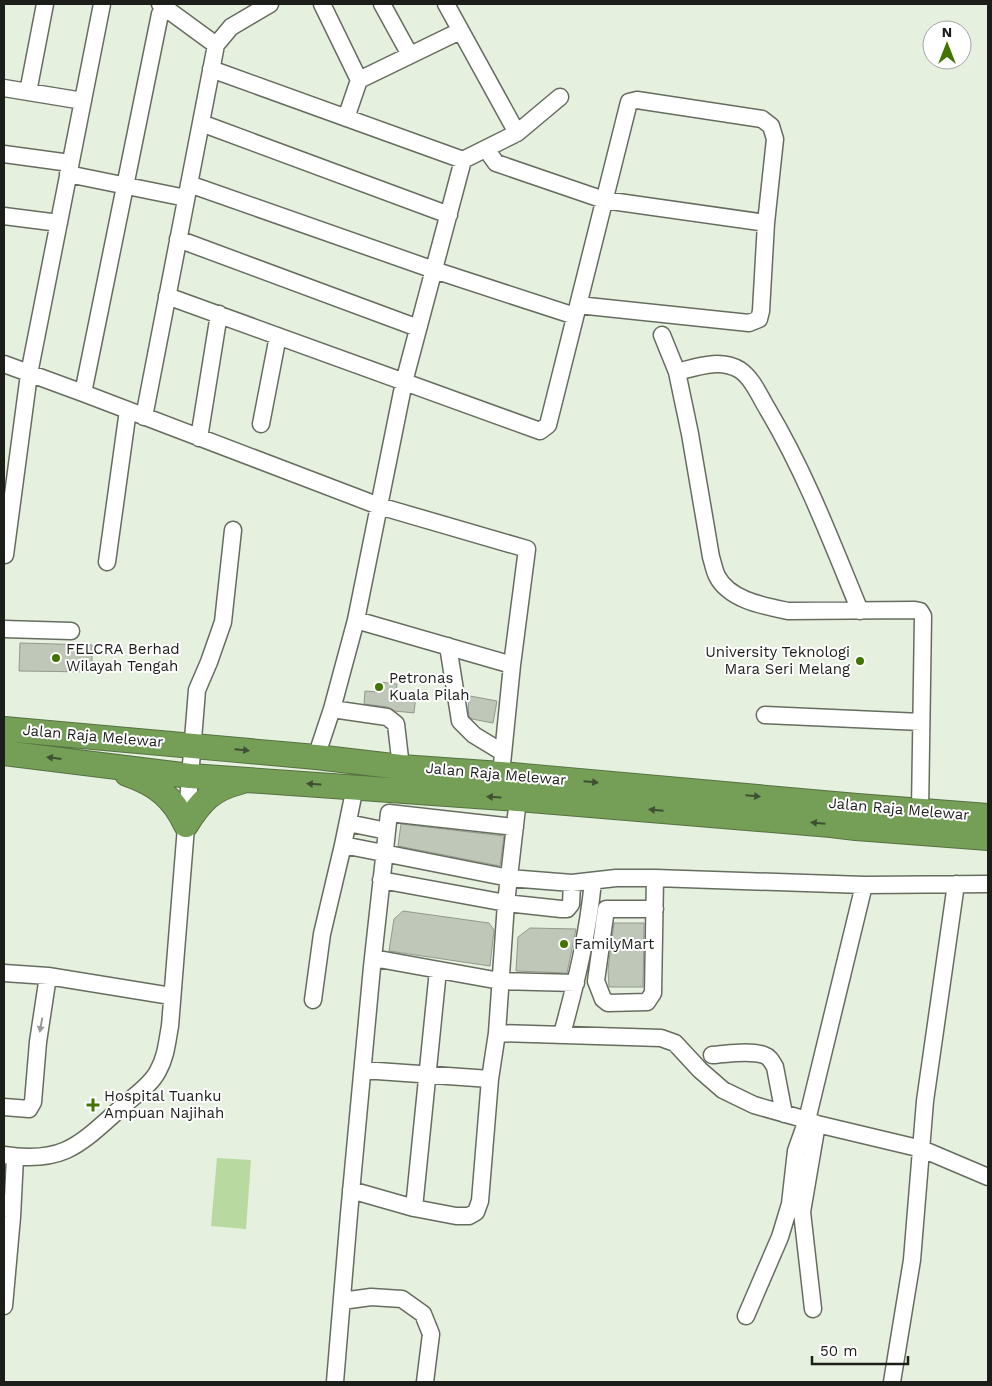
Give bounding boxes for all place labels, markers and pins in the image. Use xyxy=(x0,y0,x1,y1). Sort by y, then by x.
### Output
place label: FELCRA Berhad Wilayah Tengah xyxy=(66,640,180,675)
place label: University Teknologi Mara Seri Melang xyxy=(705,643,850,678)
marker: FELCRA Berhad Wilayah Tengah xyxy=(50,652,62,664)
marker: University Teknologi Mara Seri Melang xyxy=(854,655,866,667)
place label: Petronas Kuala Pilah xyxy=(389,669,470,704)
marker: Petronas Kuala Pilah xyxy=(373,681,385,693)
place label: FamilyMart xyxy=(574,935,655,953)
marker: FamilyMart xyxy=(558,938,570,950)
place label: Hospital Tuanku Ampuan Najihah xyxy=(104,1087,224,1122)
marker: Hospital Tuanku Ampuan Najihah xyxy=(86,1098,100,1112)

